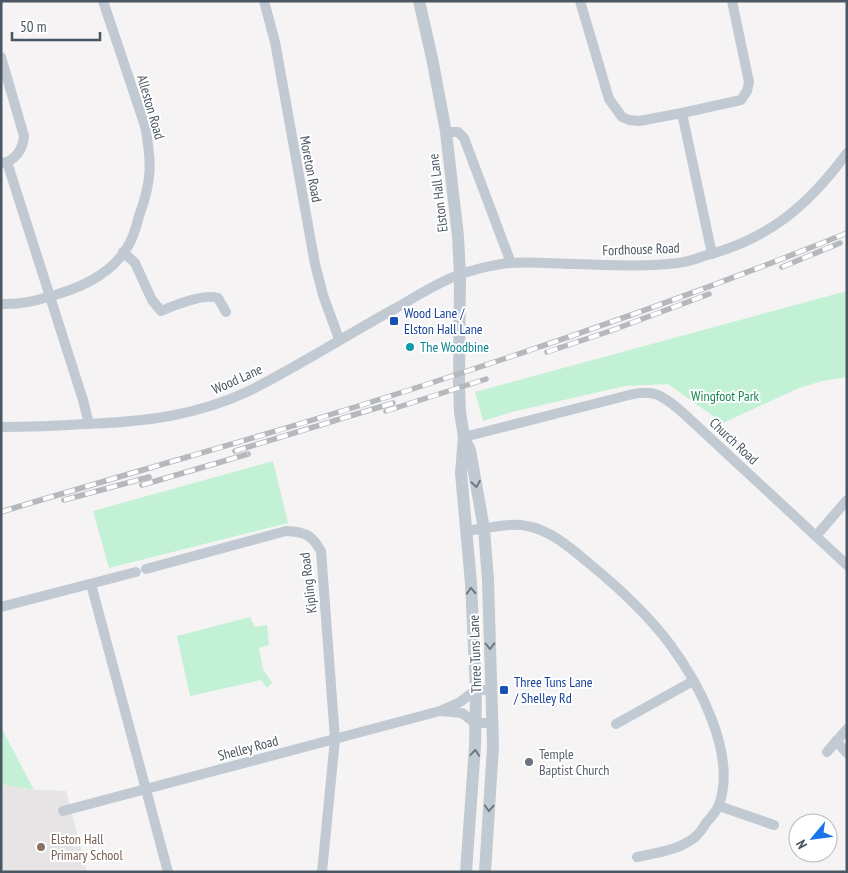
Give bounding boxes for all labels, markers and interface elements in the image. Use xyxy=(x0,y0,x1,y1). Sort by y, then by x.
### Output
scale bar xyxy=(12,10,100,42)
text: 50 m xyxy=(20,17,46,36)
street label: Alleston Road xyxy=(133,73,169,141)
street label: Moreton Road xyxy=(296,134,326,204)
street label: Elston Hall Lane xyxy=(424,153,452,233)
street label: Fordhouse Road xyxy=(602,239,680,259)
place label: Wood Lane / Elston Hall Lane xyxy=(404,304,483,338)
marker: Wood Lane / Elston Hall Lane xyxy=(388,315,400,327)
place label: The Woodbine xyxy=(420,338,489,356)
marker: The Woodbine xyxy=(404,341,416,353)
street label: Wood Lane xyxy=(209,360,265,398)
park label: Wingfoot Park xyxy=(691,387,759,405)
street label: Church Road xyxy=(706,414,762,468)
one-way arrow xyxy=(471,480,481,488)
street label: Kipling Road xyxy=(295,551,321,615)
one-way arrow xyxy=(466,587,476,594)
street label: Three Tuns Lane xyxy=(465,614,485,694)
one-way arrow xyxy=(485,642,495,650)
place label: Three Tuns Lane / Shelley Rd xyxy=(513,673,593,707)
marker: Three Tuns Lane / Shelley Rd xyxy=(498,684,510,696)
street label: Shelley Road xyxy=(216,731,280,765)
place label: Temple Baptist Church xyxy=(539,745,609,779)
one-way arrow xyxy=(469,749,480,757)
marker: Temple Baptist Church xyxy=(523,756,535,768)
one-way arrow xyxy=(484,804,495,812)
north arrow xyxy=(788,813,838,863)
place label: Elston Hall Primary School xyxy=(51,830,123,864)
text: N xyxy=(792,837,811,852)
marker: Elston Hall Primary School xyxy=(35,841,47,853)

